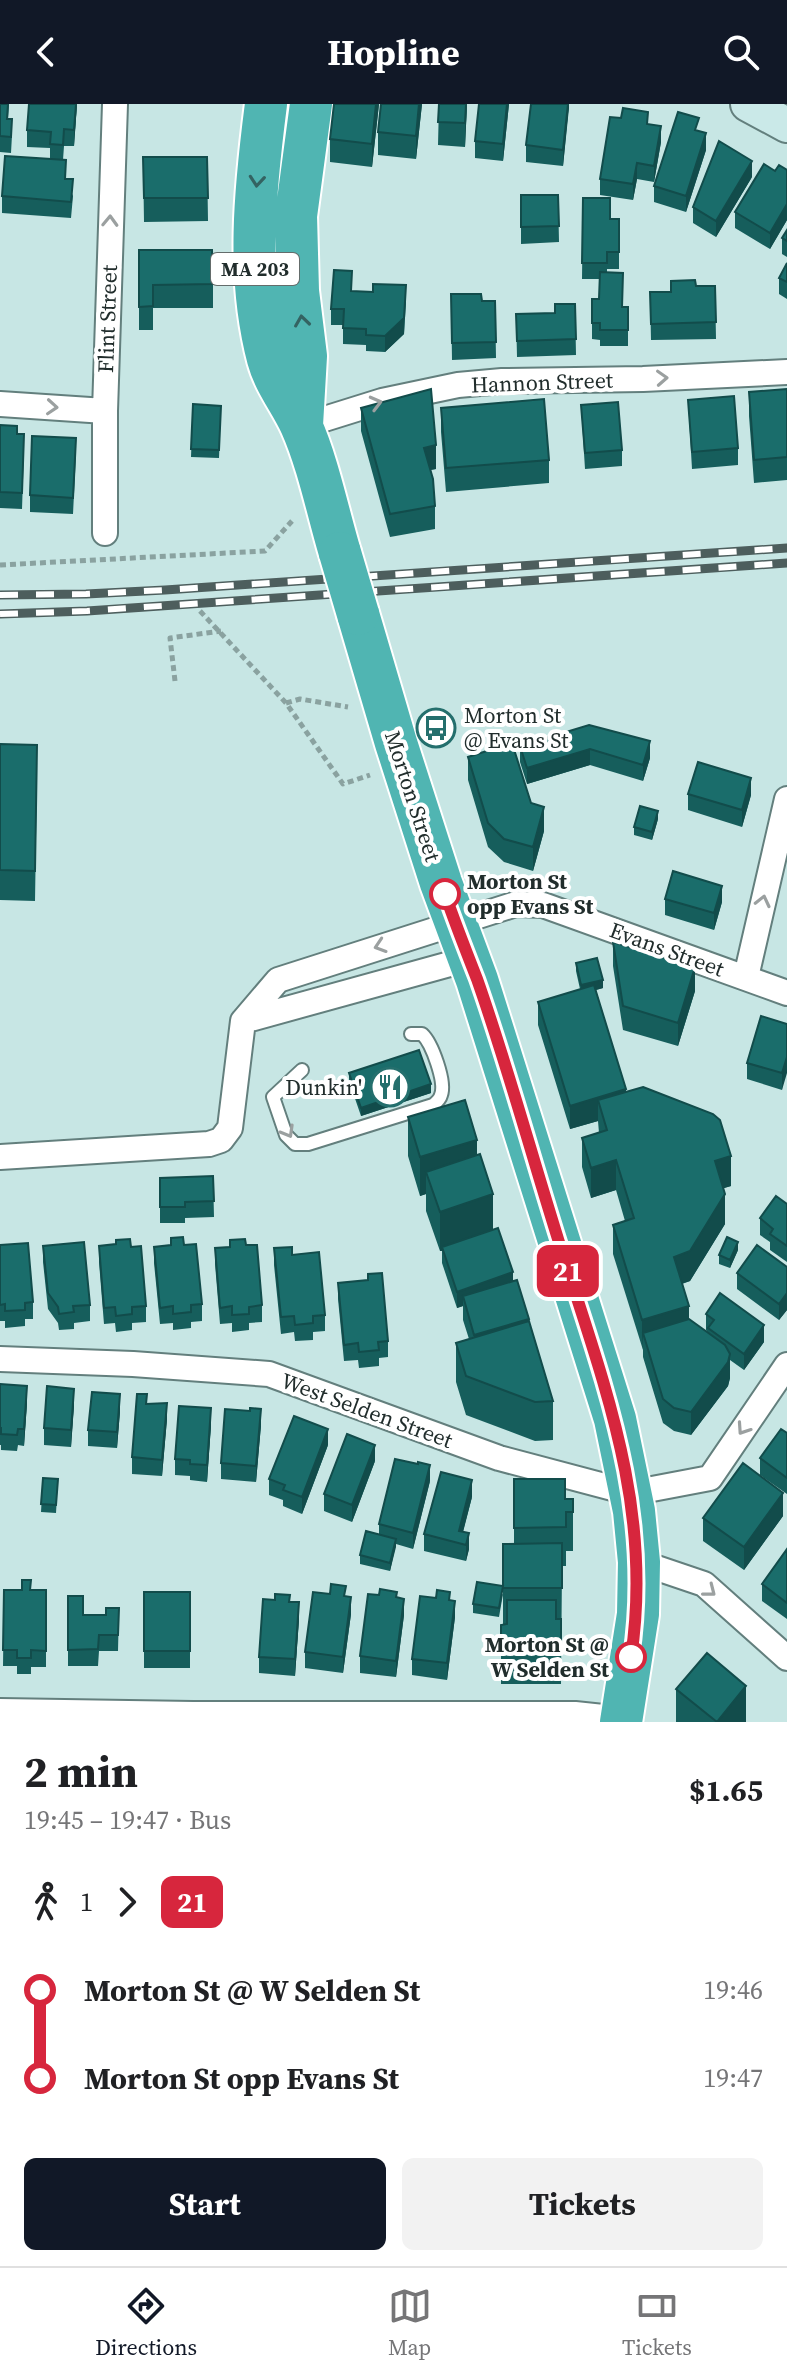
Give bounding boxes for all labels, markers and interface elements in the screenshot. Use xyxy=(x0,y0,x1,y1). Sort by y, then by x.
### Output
text: Hopline xyxy=(327,28,460,77)
icon: back xyxy=(24,30,68,74)
icon: search xyxy=(719,30,763,74)
one-way arrow xyxy=(248,175,265,188)
one-way arrow xyxy=(102,214,119,227)
road number: MA 203 xyxy=(211,253,299,285)
street label: Flint Street xyxy=(90,264,124,374)
one-way arrow xyxy=(293,314,310,327)
street label: Hannon Street xyxy=(470,365,614,399)
one-way arrow xyxy=(656,370,669,387)
one-way arrow xyxy=(369,396,383,412)
one-way arrow xyxy=(46,398,59,415)
place label: Morton St @ Evans St xyxy=(464,700,569,755)
bus stop icon: Morton St @ Evans St xyxy=(415,707,457,749)
street label: Morton Street xyxy=(378,727,449,866)
place label: Morton St opp Evans St xyxy=(467,866,595,921)
marker: Morton St opp Evans St xyxy=(430,879,460,909)
one-way arrow xyxy=(754,895,771,908)
street label: Evans Street xyxy=(606,914,729,984)
one-way arrow xyxy=(374,937,387,953)
restaurant icon: Dunkin' xyxy=(369,1066,411,1108)
place label: Dunkin' xyxy=(285,1072,362,1102)
one-way arrow xyxy=(278,1123,293,1137)
line badge: 21 xyxy=(532,1245,604,1297)
text: 21 xyxy=(553,1252,583,1290)
street label: West Selden Street xyxy=(277,1365,458,1455)
one-way arrow xyxy=(738,1421,753,1435)
one-way arrow xyxy=(701,1582,716,1596)
place label: Morton St @ W Selden St xyxy=(485,1629,610,1684)
marker: Morton St @ W Selden St xyxy=(616,1642,646,1672)
text: 2 min xyxy=(24,1741,138,1802)
text: $1.65 xyxy=(689,1770,763,1811)
text: 19:45 – 19:47 · Bus xyxy=(24,1802,231,1838)
icon: walk xyxy=(24,1880,68,1924)
icon: forward xyxy=(105,1880,149,1924)
text: 21 xyxy=(177,1883,207,1921)
text: 1 xyxy=(80,1884,93,1920)
text: Morton St @ W Selden St xyxy=(84,1970,420,2011)
text: 19:46 xyxy=(703,1972,763,2008)
text: Morton St opp Evans St xyxy=(84,2058,399,2099)
text: 19:47 xyxy=(703,2060,763,2096)
button: Start xyxy=(24,2158,386,2250)
button: Tickets xyxy=(402,2158,763,2250)
tab: Directions xyxy=(95,2284,197,2362)
tab: Map xyxy=(388,2284,432,2362)
tab: Tickets xyxy=(622,2284,692,2362)

